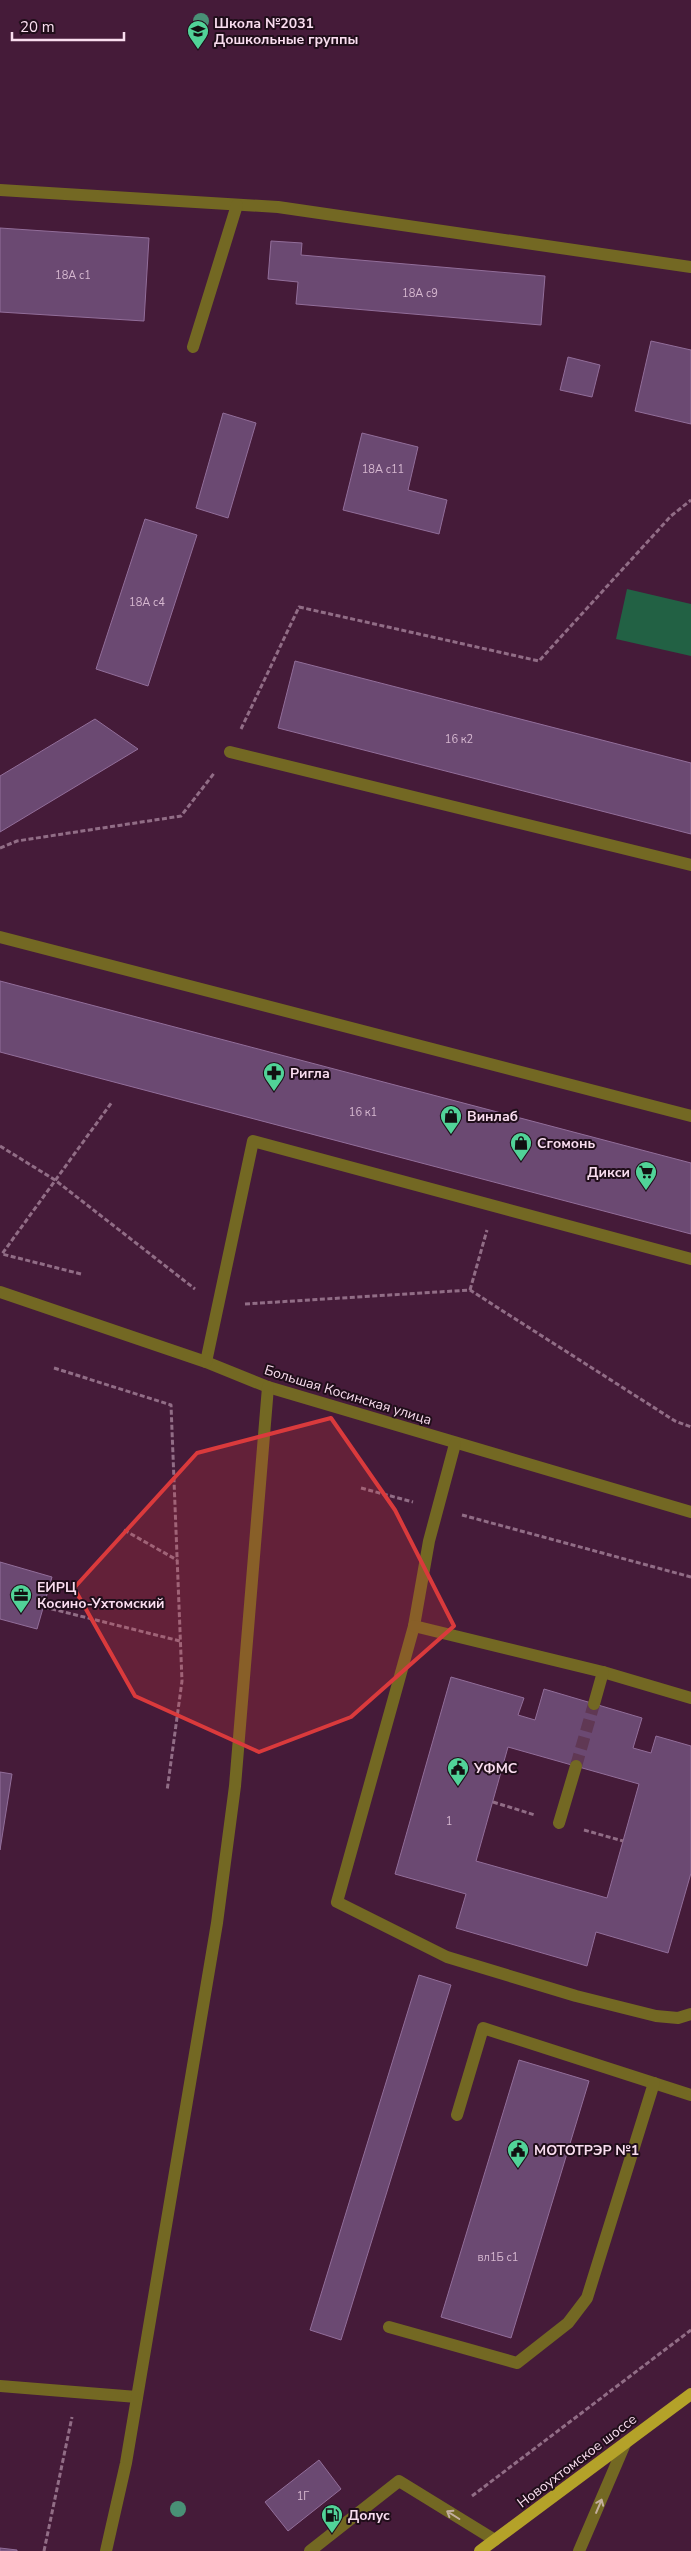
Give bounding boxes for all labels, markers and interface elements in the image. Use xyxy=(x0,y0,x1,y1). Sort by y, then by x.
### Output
scale bar xyxy=(12,10,125,42)
place label: Школа №2031 Дошкольные группы xyxy=(214,14,358,49)
text: 20 m xyxy=(20,17,55,37)
school or university icon: Школа №2031 Дошкольные группы xyxy=(186,19,210,50)
house number: 18А с1 xyxy=(55,268,91,283)
house number: 18А с9 xyxy=(402,286,438,301)
house number: 18А с11 xyxy=(362,462,404,477)
house number: 18А с4 xyxy=(129,595,165,610)
house number: 16 к2 xyxy=(445,732,473,747)
pharmacy icon: Ригла xyxy=(262,1061,286,1092)
place label: Ригла xyxy=(290,1064,330,1083)
shop icon: Винлаб xyxy=(439,1104,463,1135)
house number: 16 к1 xyxy=(349,1105,377,1120)
place label: Винлаб xyxy=(467,1107,518,1126)
shop icon: Сгомонь xyxy=(509,1131,533,1162)
place label: Сгомонь xyxy=(537,1134,596,1153)
supermarket icon: Дикси xyxy=(634,1160,658,1191)
place label: Дикси xyxy=(587,1163,630,1182)
street label: Большая Косинская улица xyxy=(262,1360,434,1430)
place label: ЕИРЦ Косино-Ухтомский xyxy=(37,1578,165,1613)
office icon: ЕИРЦ Косино-Ухтомский xyxy=(9,1583,33,1614)
public building icon: УФМС xyxy=(446,1756,470,1787)
place label: УФМС xyxy=(473,1759,518,1778)
house number: 1 xyxy=(446,1814,452,1829)
public building icon: МОТОТРЭР №1 xyxy=(506,2138,530,2169)
place label: МОТОТРЭР №1 xyxy=(534,2141,639,2160)
house number: вл1Б с1 xyxy=(478,2250,518,2265)
street label: Новоухтомское шоссе xyxy=(513,2410,641,2512)
house number: 1Г xyxy=(297,2489,309,2504)
one-way arrow xyxy=(594,2499,604,2514)
fuel station icon: Долус xyxy=(320,2503,344,2534)
place label: Долус xyxy=(348,2506,390,2525)
one-way arrow xyxy=(447,2509,461,2519)

